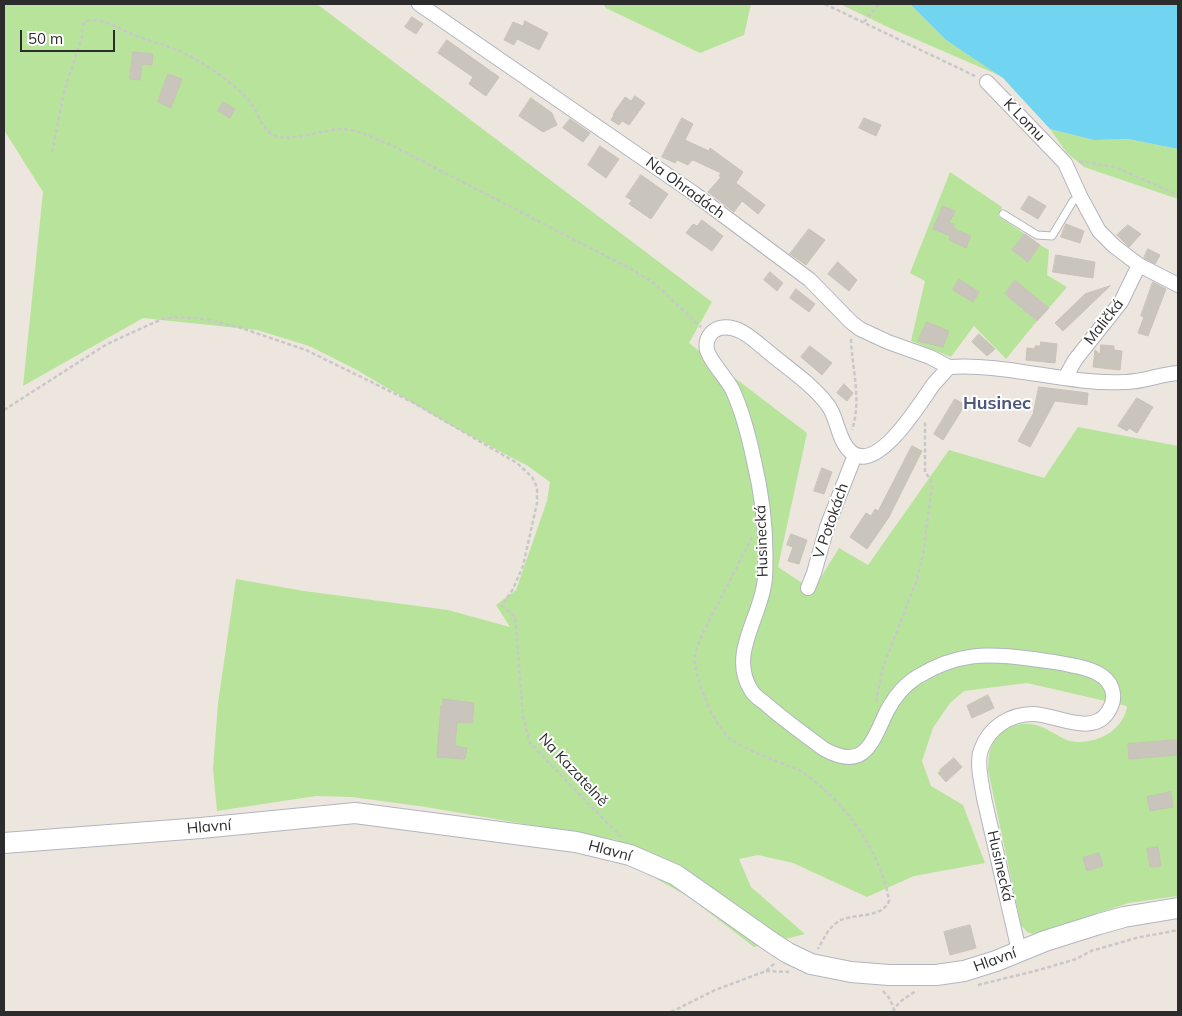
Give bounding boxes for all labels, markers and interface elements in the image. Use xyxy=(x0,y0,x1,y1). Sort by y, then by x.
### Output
scale bar xyxy=(22,20,118,52)
text: 50 m xyxy=(28,29,63,48)
street label: K Lomu xyxy=(999,95,1049,145)
street label: Na Ohradách xyxy=(642,153,728,223)
street label: Maličká xyxy=(1081,296,1127,348)
district label: Husinec xyxy=(963,393,1031,415)
street label: V Potokách xyxy=(810,481,852,561)
street label: Husinecká xyxy=(752,505,772,577)
street label: Na Kazatelně xyxy=(535,730,611,810)
street label: Hlavní xyxy=(186,816,232,838)
street label: Husinecká xyxy=(983,829,1017,903)
street label: Hlavní xyxy=(586,837,634,865)
street label: Hlavní xyxy=(971,944,1019,976)

